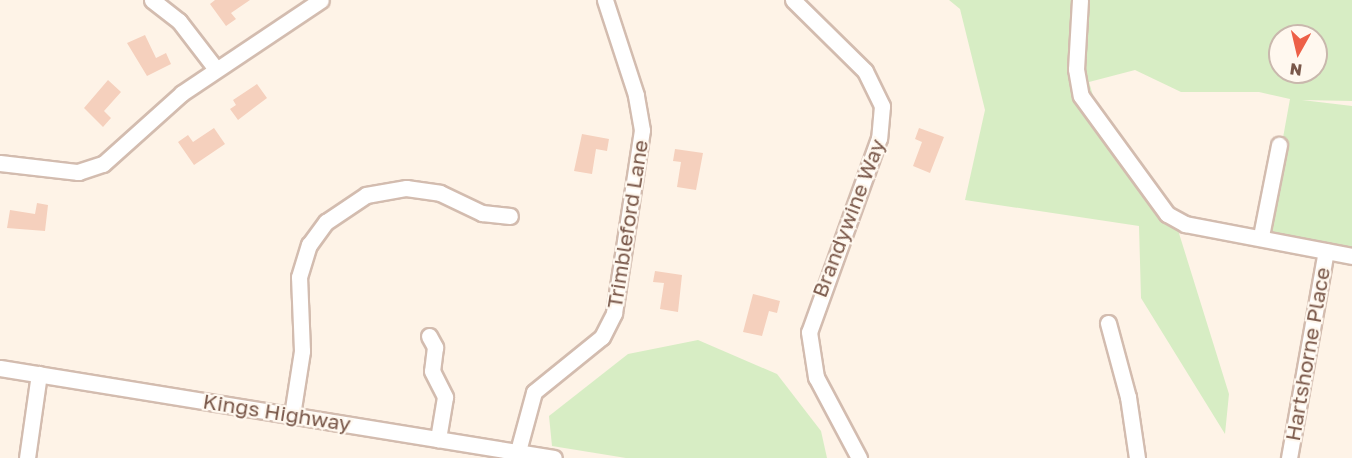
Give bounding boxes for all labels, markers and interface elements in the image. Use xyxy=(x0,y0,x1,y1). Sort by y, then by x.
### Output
north arrow xyxy=(1268,24,1328,84)
text: N xyxy=(1288,59,1303,81)
street label: Brandywine Way xyxy=(806,135,890,301)
street label: Trimbleford Lane xyxy=(601,138,653,310)
street label: Hartshorne Place xyxy=(1279,265,1335,443)
street label: Kings Highway xyxy=(201,388,353,436)

